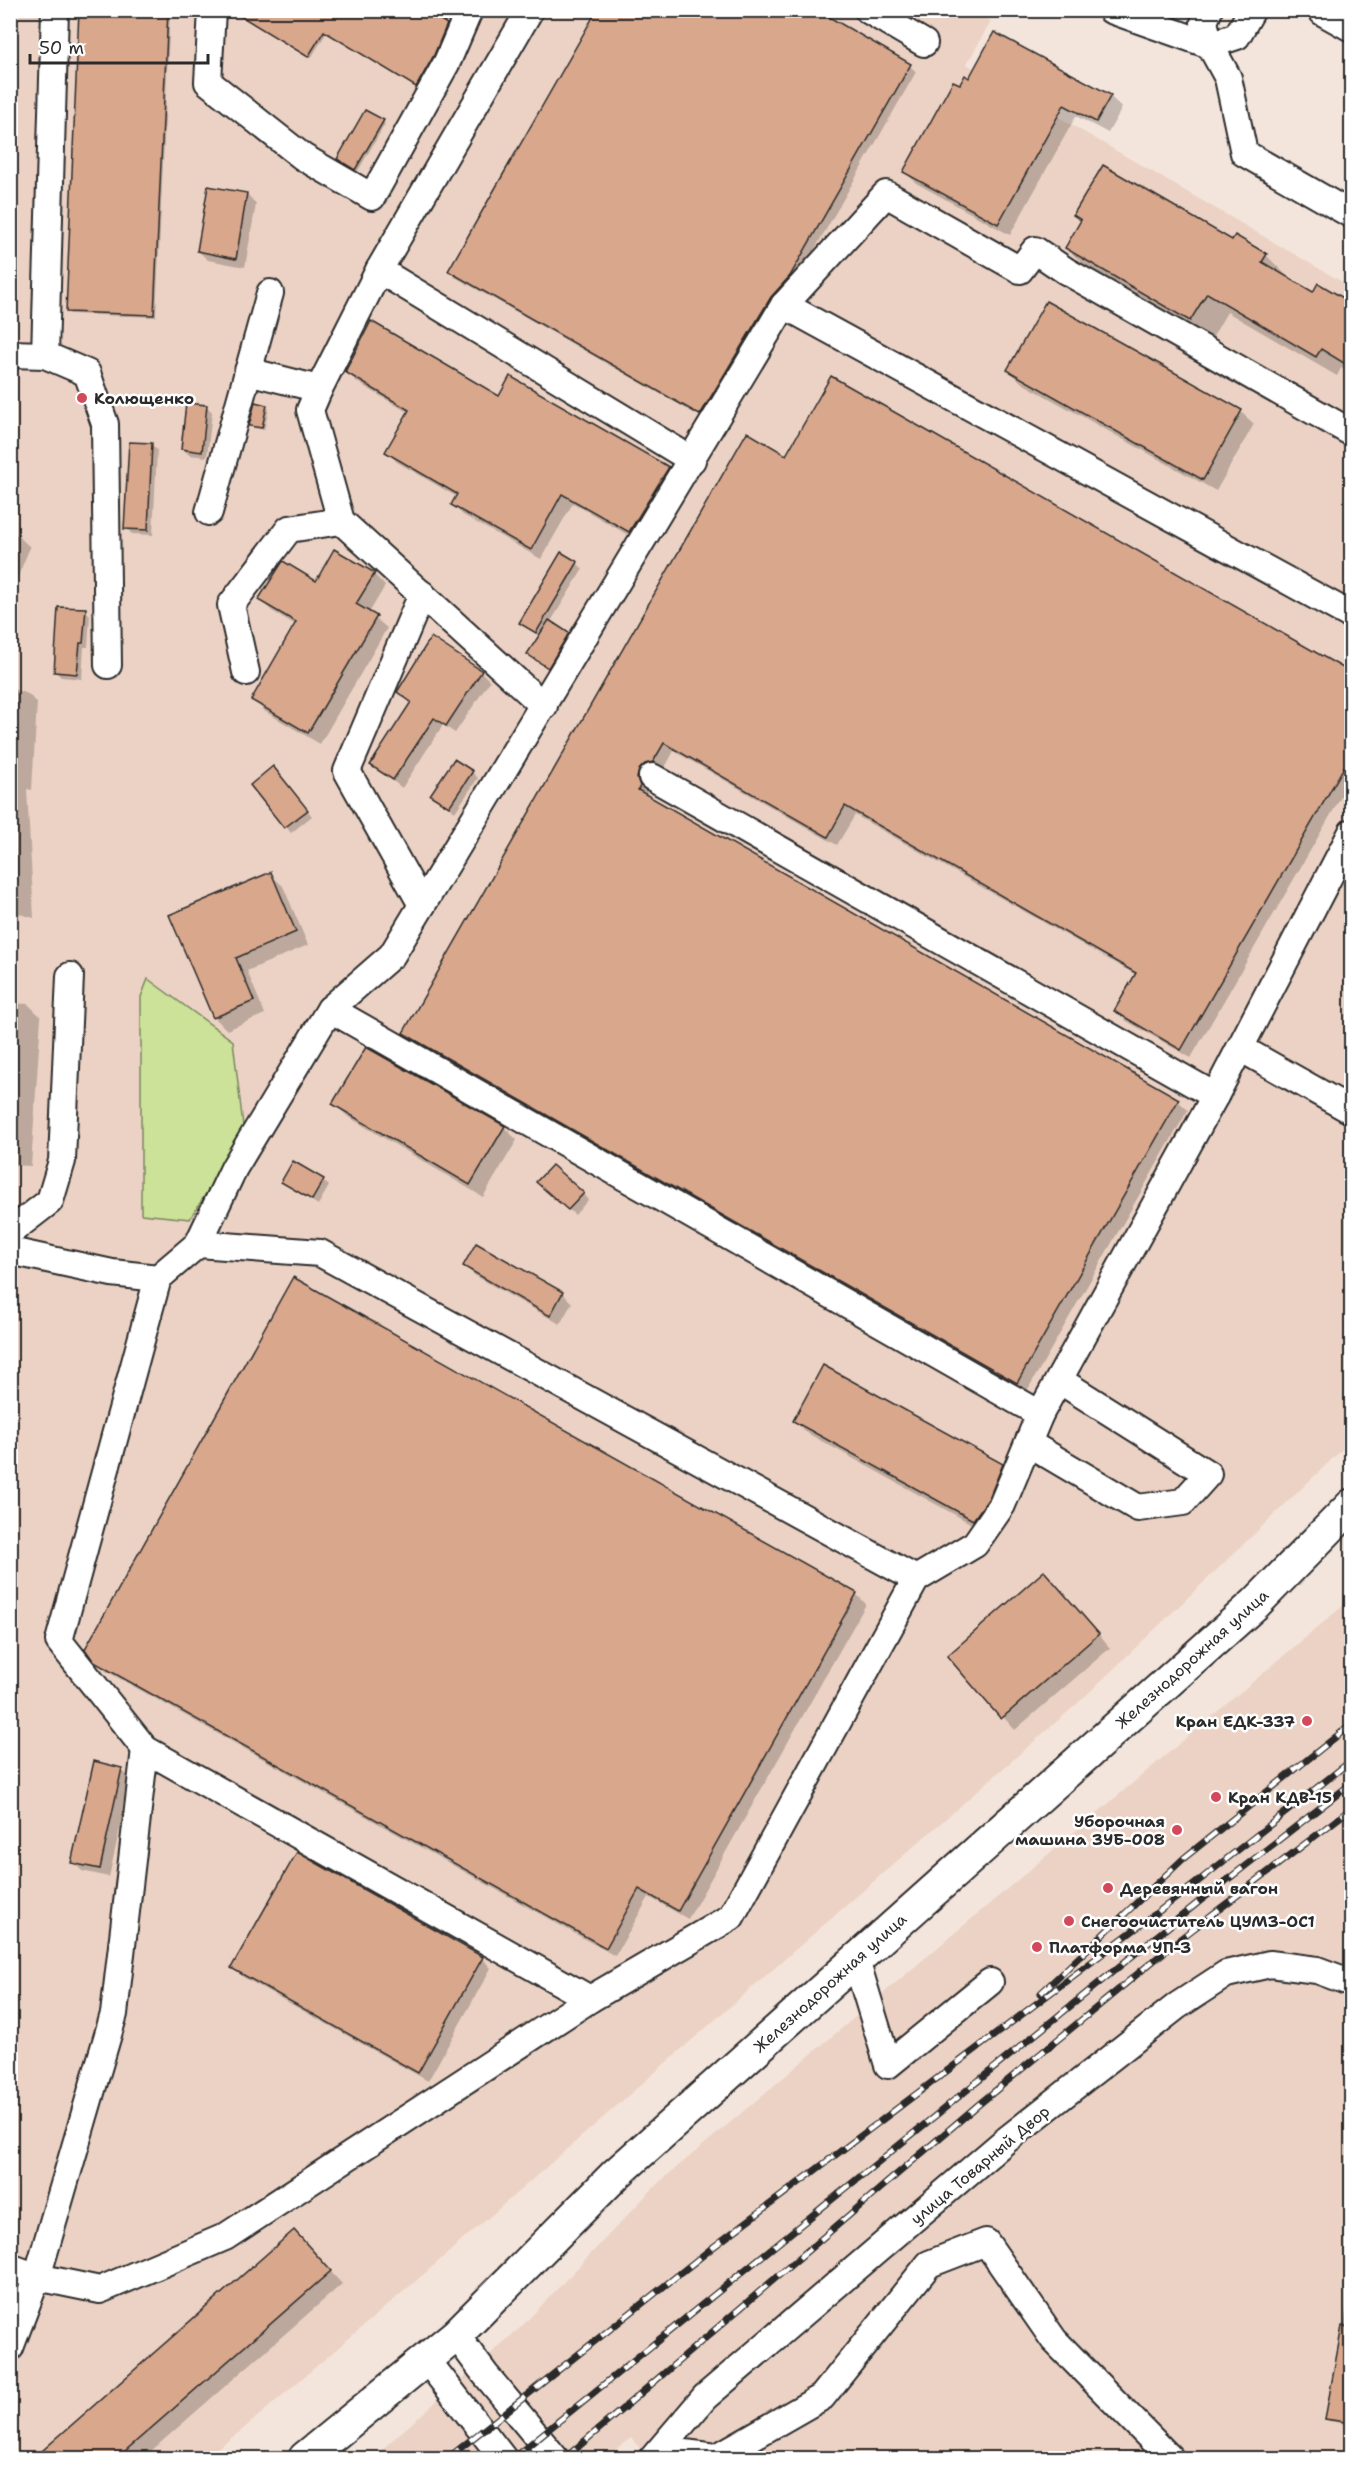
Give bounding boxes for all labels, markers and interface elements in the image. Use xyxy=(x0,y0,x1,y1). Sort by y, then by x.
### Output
scale bar xyxy=(30,27,208,65)
text: 50 m xyxy=(39,36,84,60)
place label: Колющенко xyxy=(94,388,194,409)
marker: Колющенко xyxy=(75,391,89,405)
street label: Железнодорожная улица xyxy=(1111,1585,1273,1733)
place label: Кран ЕДК-337 xyxy=(1175,1711,1295,1732)
marker: Кран ЕДК-337 xyxy=(1300,1714,1314,1728)
place label: Кран КДВ-15 xyxy=(1228,1787,1332,1808)
marker: Кран КДВ-15 xyxy=(1209,1790,1223,1804)
place label: Уборочная машина 3УБ-008 xyxy=(1015,1811,1165,1850)
marker: Уборочная машина 3УБ-008 xyxy=(1170,1823,1184,1837)
place label: Деревянный вагон xyxy=(1120,1878,1278,1899)
marker: Деревянный вагон xyxy=(1101,1881,1115,1895)
street label: Железнодорожная улица xyxy=(749,1909,911,2057)
place label: Снегоочиститель ЦУМ3-ОС1 xyxy=(1081,1911,1315,1932)
marker: Снегоочиститель ЦУМ3-ОС1 xyxy=(1062,1914,1076,1928)
place label: Платформа УП-3 xyxy=(1049,1937,1191,1958)
marker: Платформа УП-3 xyxy=(1030,1940,1044,1954)
street label: улица Товарный Двор xyxy=(906,2101,1054,2229)

